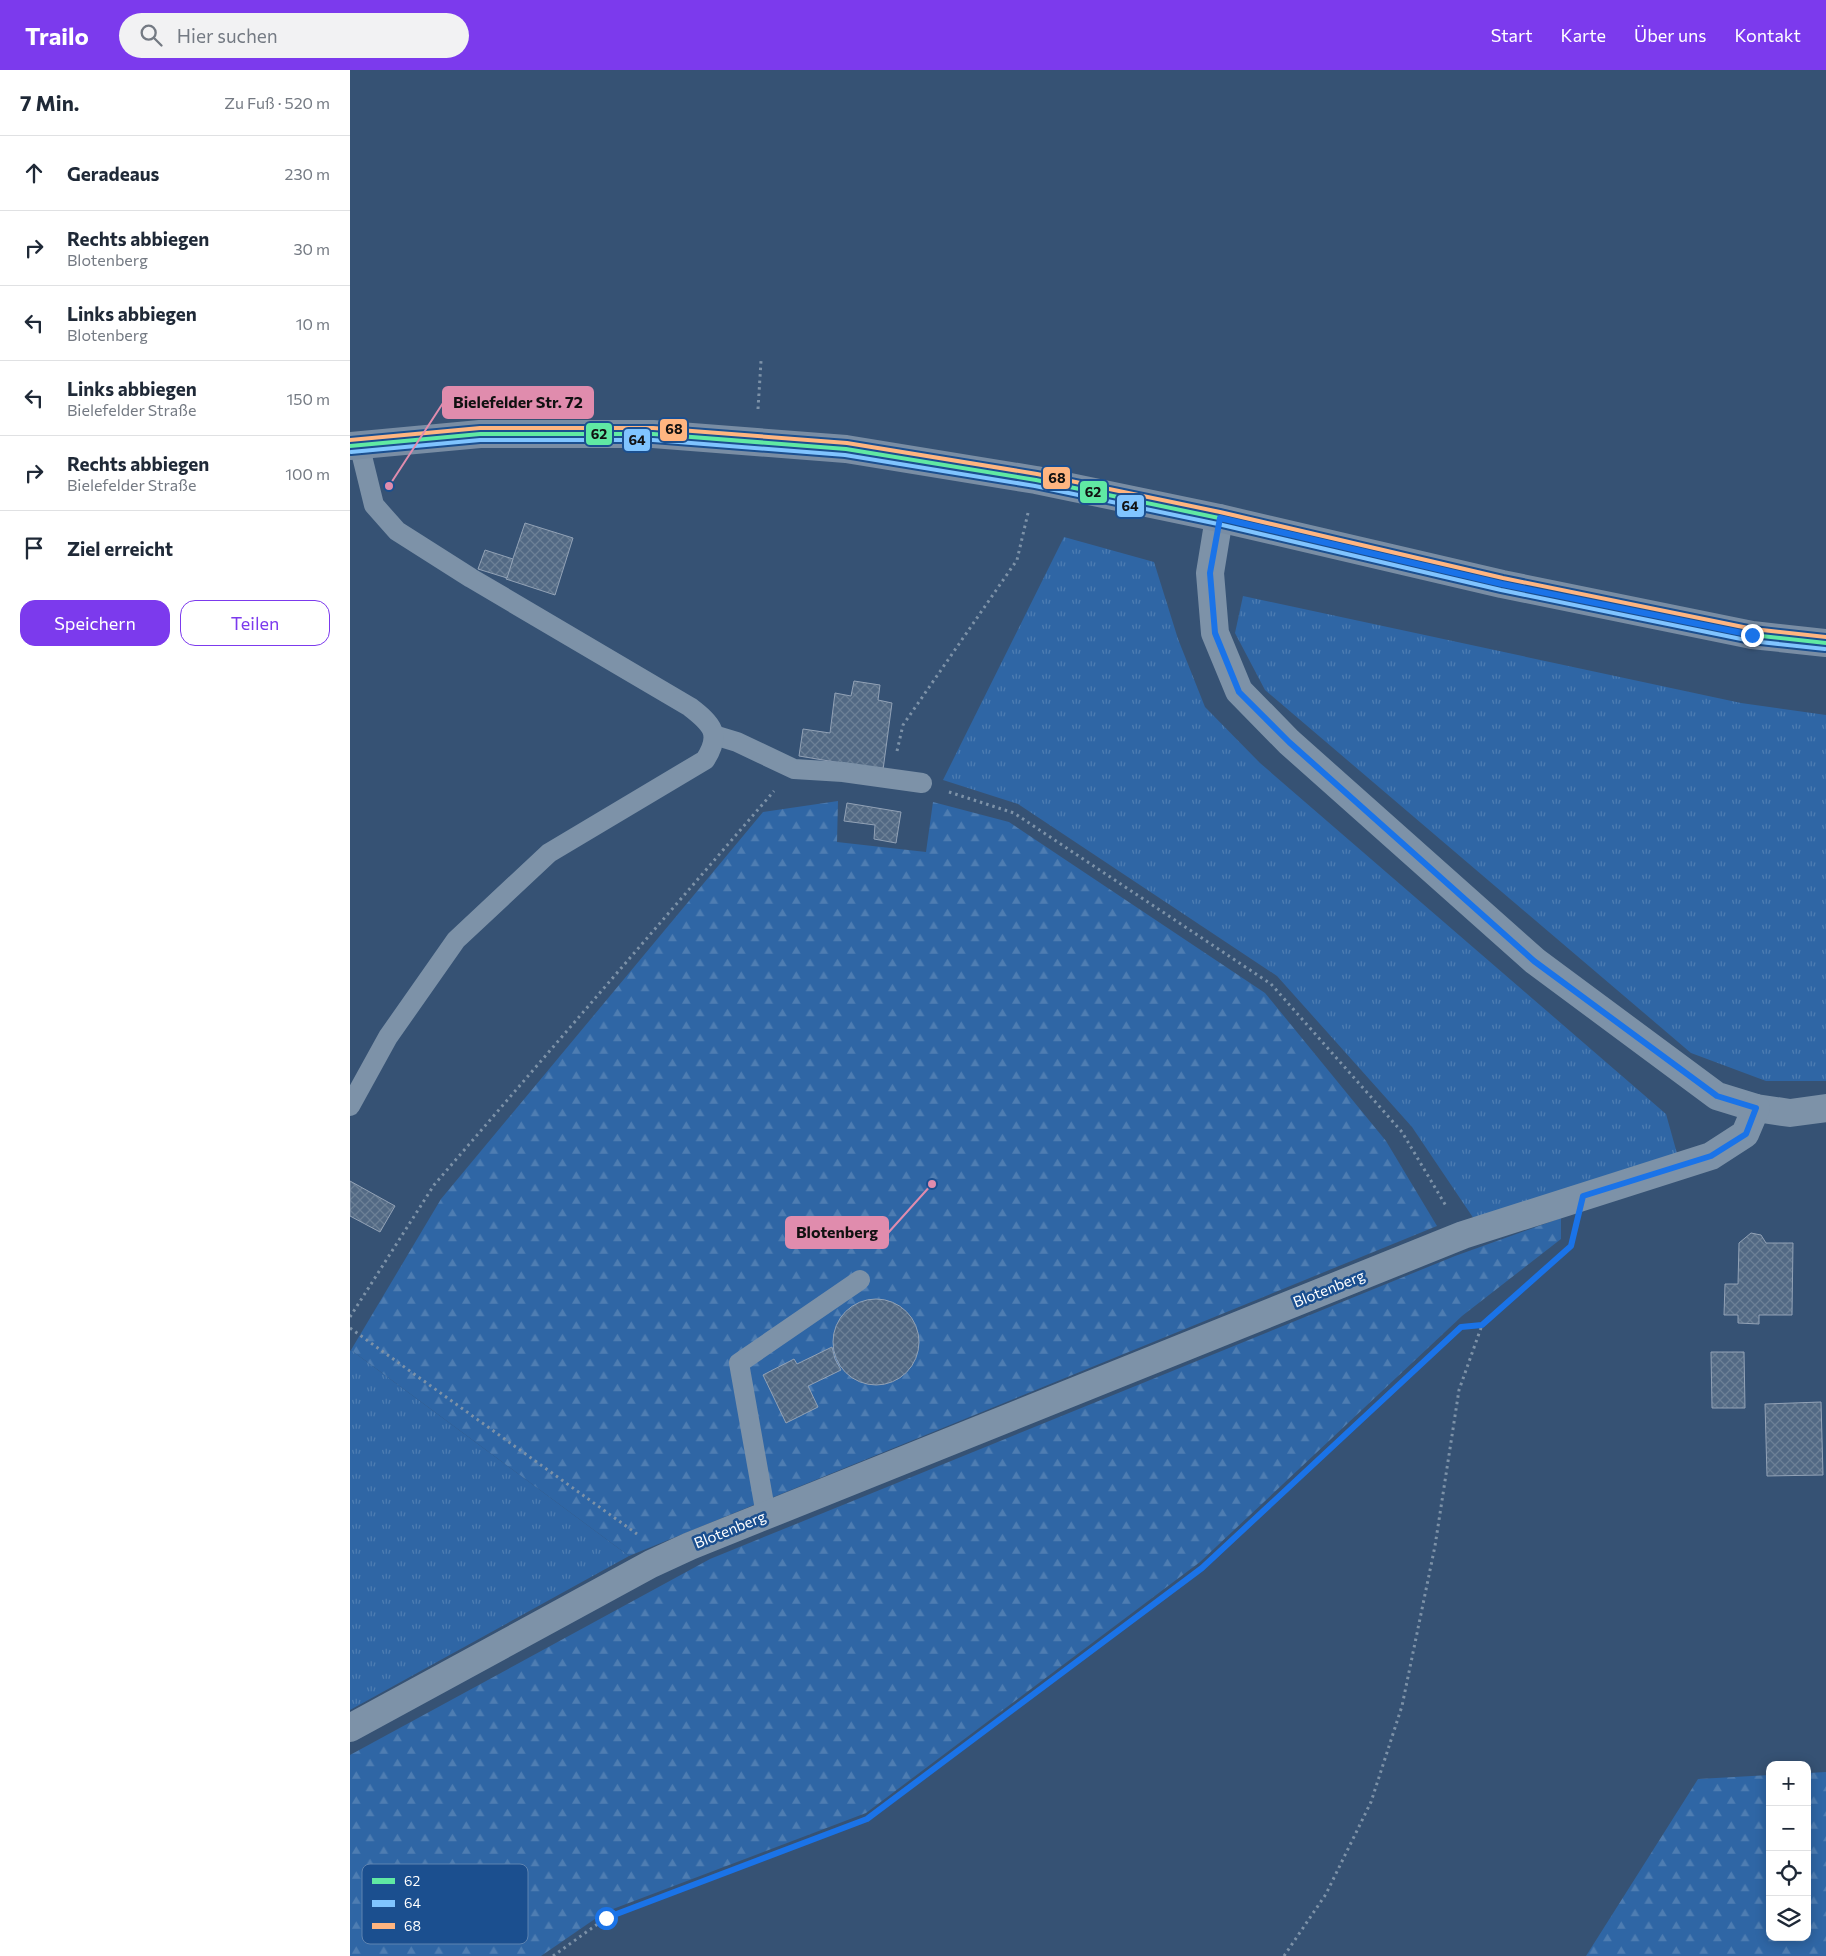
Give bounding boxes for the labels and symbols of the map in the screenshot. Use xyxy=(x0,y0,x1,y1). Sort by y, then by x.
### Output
callout: Bielefelder Str. 72 xyxy=(443,387,593,418)
text: Bielefelder Str. 72 xyxy=(453,392,583,411)
line badge: 68 xyxy=(659,418,688,442)
text: 68 xyxy=(665,420,683,437)
line badge: 62 xyxy=(585,422,613,446)
text: 62 xyxy=(591,425,607,442)
line badge: 64 xyxy=(623,428,651,452)
text: 64 xyxy=(628,431,646,448)
line badge: 68 xyxy=(1042,466,1071,490)
text: 68 xyxy=(1048,469,1066,486)
line badge: 62 xyxy=(1079,480,1108,504)
text: 62 xyxy=(1085,483,1101,500)
line badge: 64 xyxy=(1116,494,1145,518)
text: 64 xyxy=(1121,497,1139,514)
route end xyxy=(1741,624,1764,647)
callout: Blotenberg xyxy=(786,1217,888,1248)
text: Blotenberg xyxy=(796,1222,878,1241)
street label: Blotenberg xyxy=(1290,1266,1367,1311)
street label: Blotenberg xyxy=(691,1507,768,1552)
legend xyxy=(362,1864,528,1944)
text: 62 xyxy=(404,1872,420,1889)
text: 64 xyxy=(404,1894,421,1911)
route start xyxy=(595,1907,618,1930)
text: 68 xyxy=(404,1917,421,1934)

